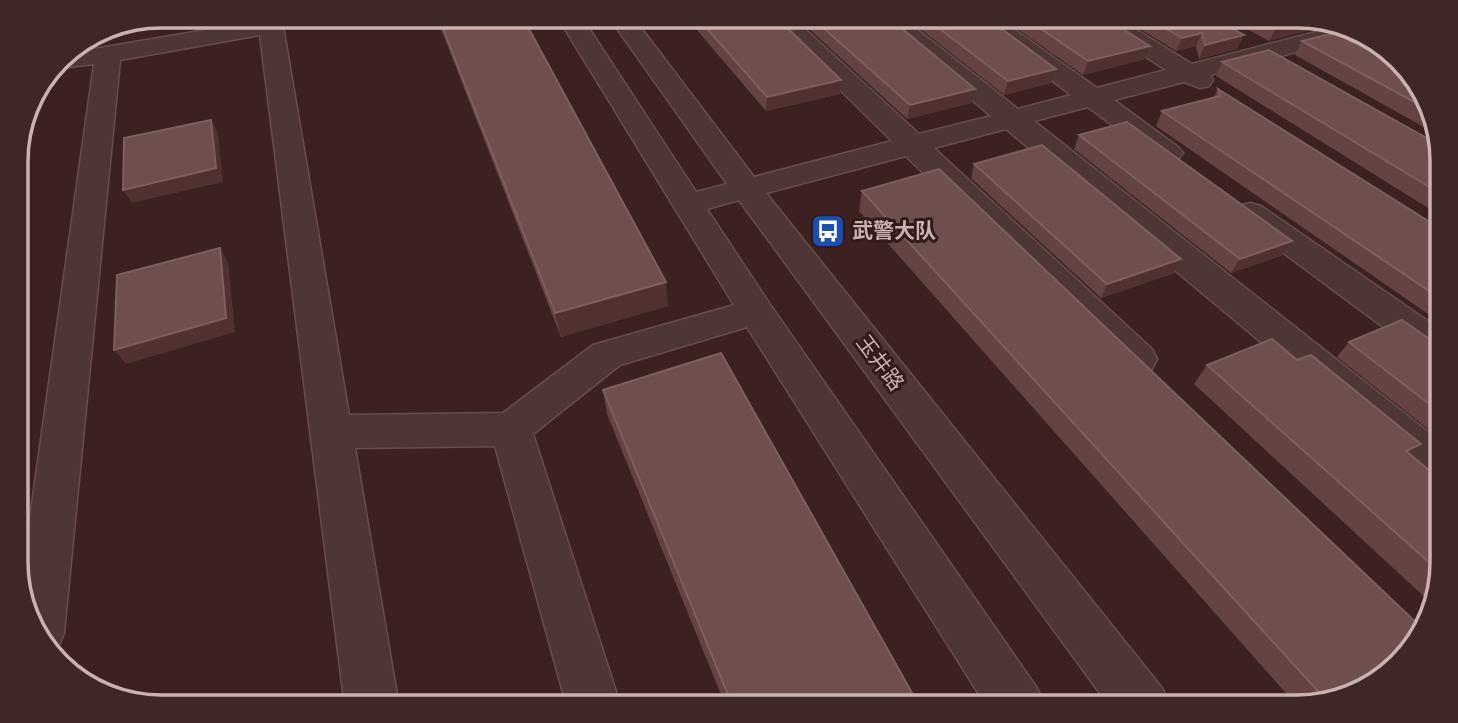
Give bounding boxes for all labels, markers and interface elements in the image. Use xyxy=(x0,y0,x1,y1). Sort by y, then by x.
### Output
bus stop icon: 武警大队 xyxy=(809,212,847,250)
place label: 武警大队 xyxy=(852,217,936,242)
street label: 玉井路 xyxy=(852,329,910,395)

